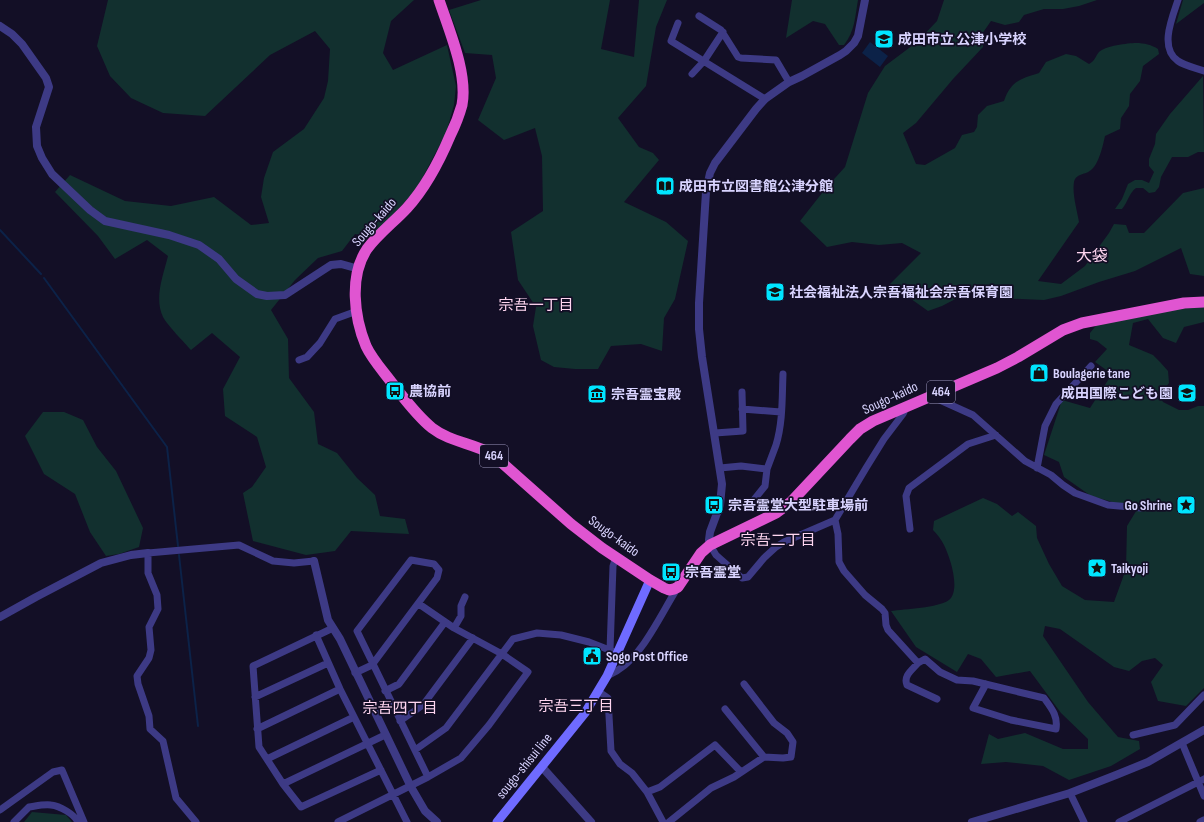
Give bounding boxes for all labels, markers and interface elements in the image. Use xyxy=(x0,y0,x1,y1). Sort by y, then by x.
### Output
school or university icon: 成田市立 公津小学校 xyxy=(873,28,895,50)
place label: 成田市立 公津小学校 xyxy=(898,31,1026,48)
library icon: 成田市立図書館公津分館 xyxy=(654,175,676,197)
place label: 成田市立図書館公津分館 xyxy=(679,178,833,195)
street label: Sougo-kaido xyxy=(348,194,400,250)
district label: 大袋 xyxy=(1076,247,1108,266)
school or university icon: 社会福祉法人宗吾福祉会宗吾保育園 xyxy=(764,281,786,303)
place label: 社会福祉法人宗吾福祉会宗吾保育園 xyxy=(789,284,1013,301)
district label: 宗吾一丁目 xyxy=(498,296,574,315)
shop icon: Boulagerie tane xyxy=(1028,362,1050,384)
place label: Boulagerie tane xyxy=(1053,365,1130,382)
street label: Sougo-kaido xyxy=(860,378,921,418)
bus stop icon: 農協前 xyxy=(384,380,406,402)
road number: 464 xyxy=(927,381,955,403)
school or university icon: 成田国際こども園 xyxy=(1176,382,1198,404)
place label: 農協前 xyxy=(409,383,451,400)
museum icon: 宗吾霊宝殿 xyxy=(586,383,608,405)
place label: 成田国際こども園 xyxy=(1061,385,1173,402)
place label: 宗吾霊宝殿 xyxy=(611,386,681,403)
road number: 464 xyxy=(480,445,508,467)
bus stop icon: 宗吾霊堂大型駐車場前 xyxy=(703,494,725,516)
place icon: Go Shrine xyxy=(1175,494,1197,516)
place label: 宗吾霊堂大型駐車場前 xyxy=(728,497,868,514)
place label: Go Shrine xyxy=(1124,497,1172,514)
street label: Sougo-kaido xyxy=(585,512,643,560)
district label: 宗吾二丁目 xyxy=(740,531,816,550)
place icon: Taikyoji xyxy=(1086,557,1108,579)
place label: Taikyoji xyxy=(1111,560,1148,577)
bus stop icon: 宗吾霊堂 xyxy=(660,561,682,583)
place label: 宗吾霊堂 xyxy=(685,564,741,581)
public building icon: Sogo Post Office xyxy=(581,645,603,667)
place label: Sogo Post Office xyxy=(606,648,688,665)
district label: 宗吾三丁目 xyxy=(538,697,614,716)
district label: 宗吾四丁目 xyxy=(362,699,438,718)
street label: sougo-shisui line xyxy=(492,730,556,802)

